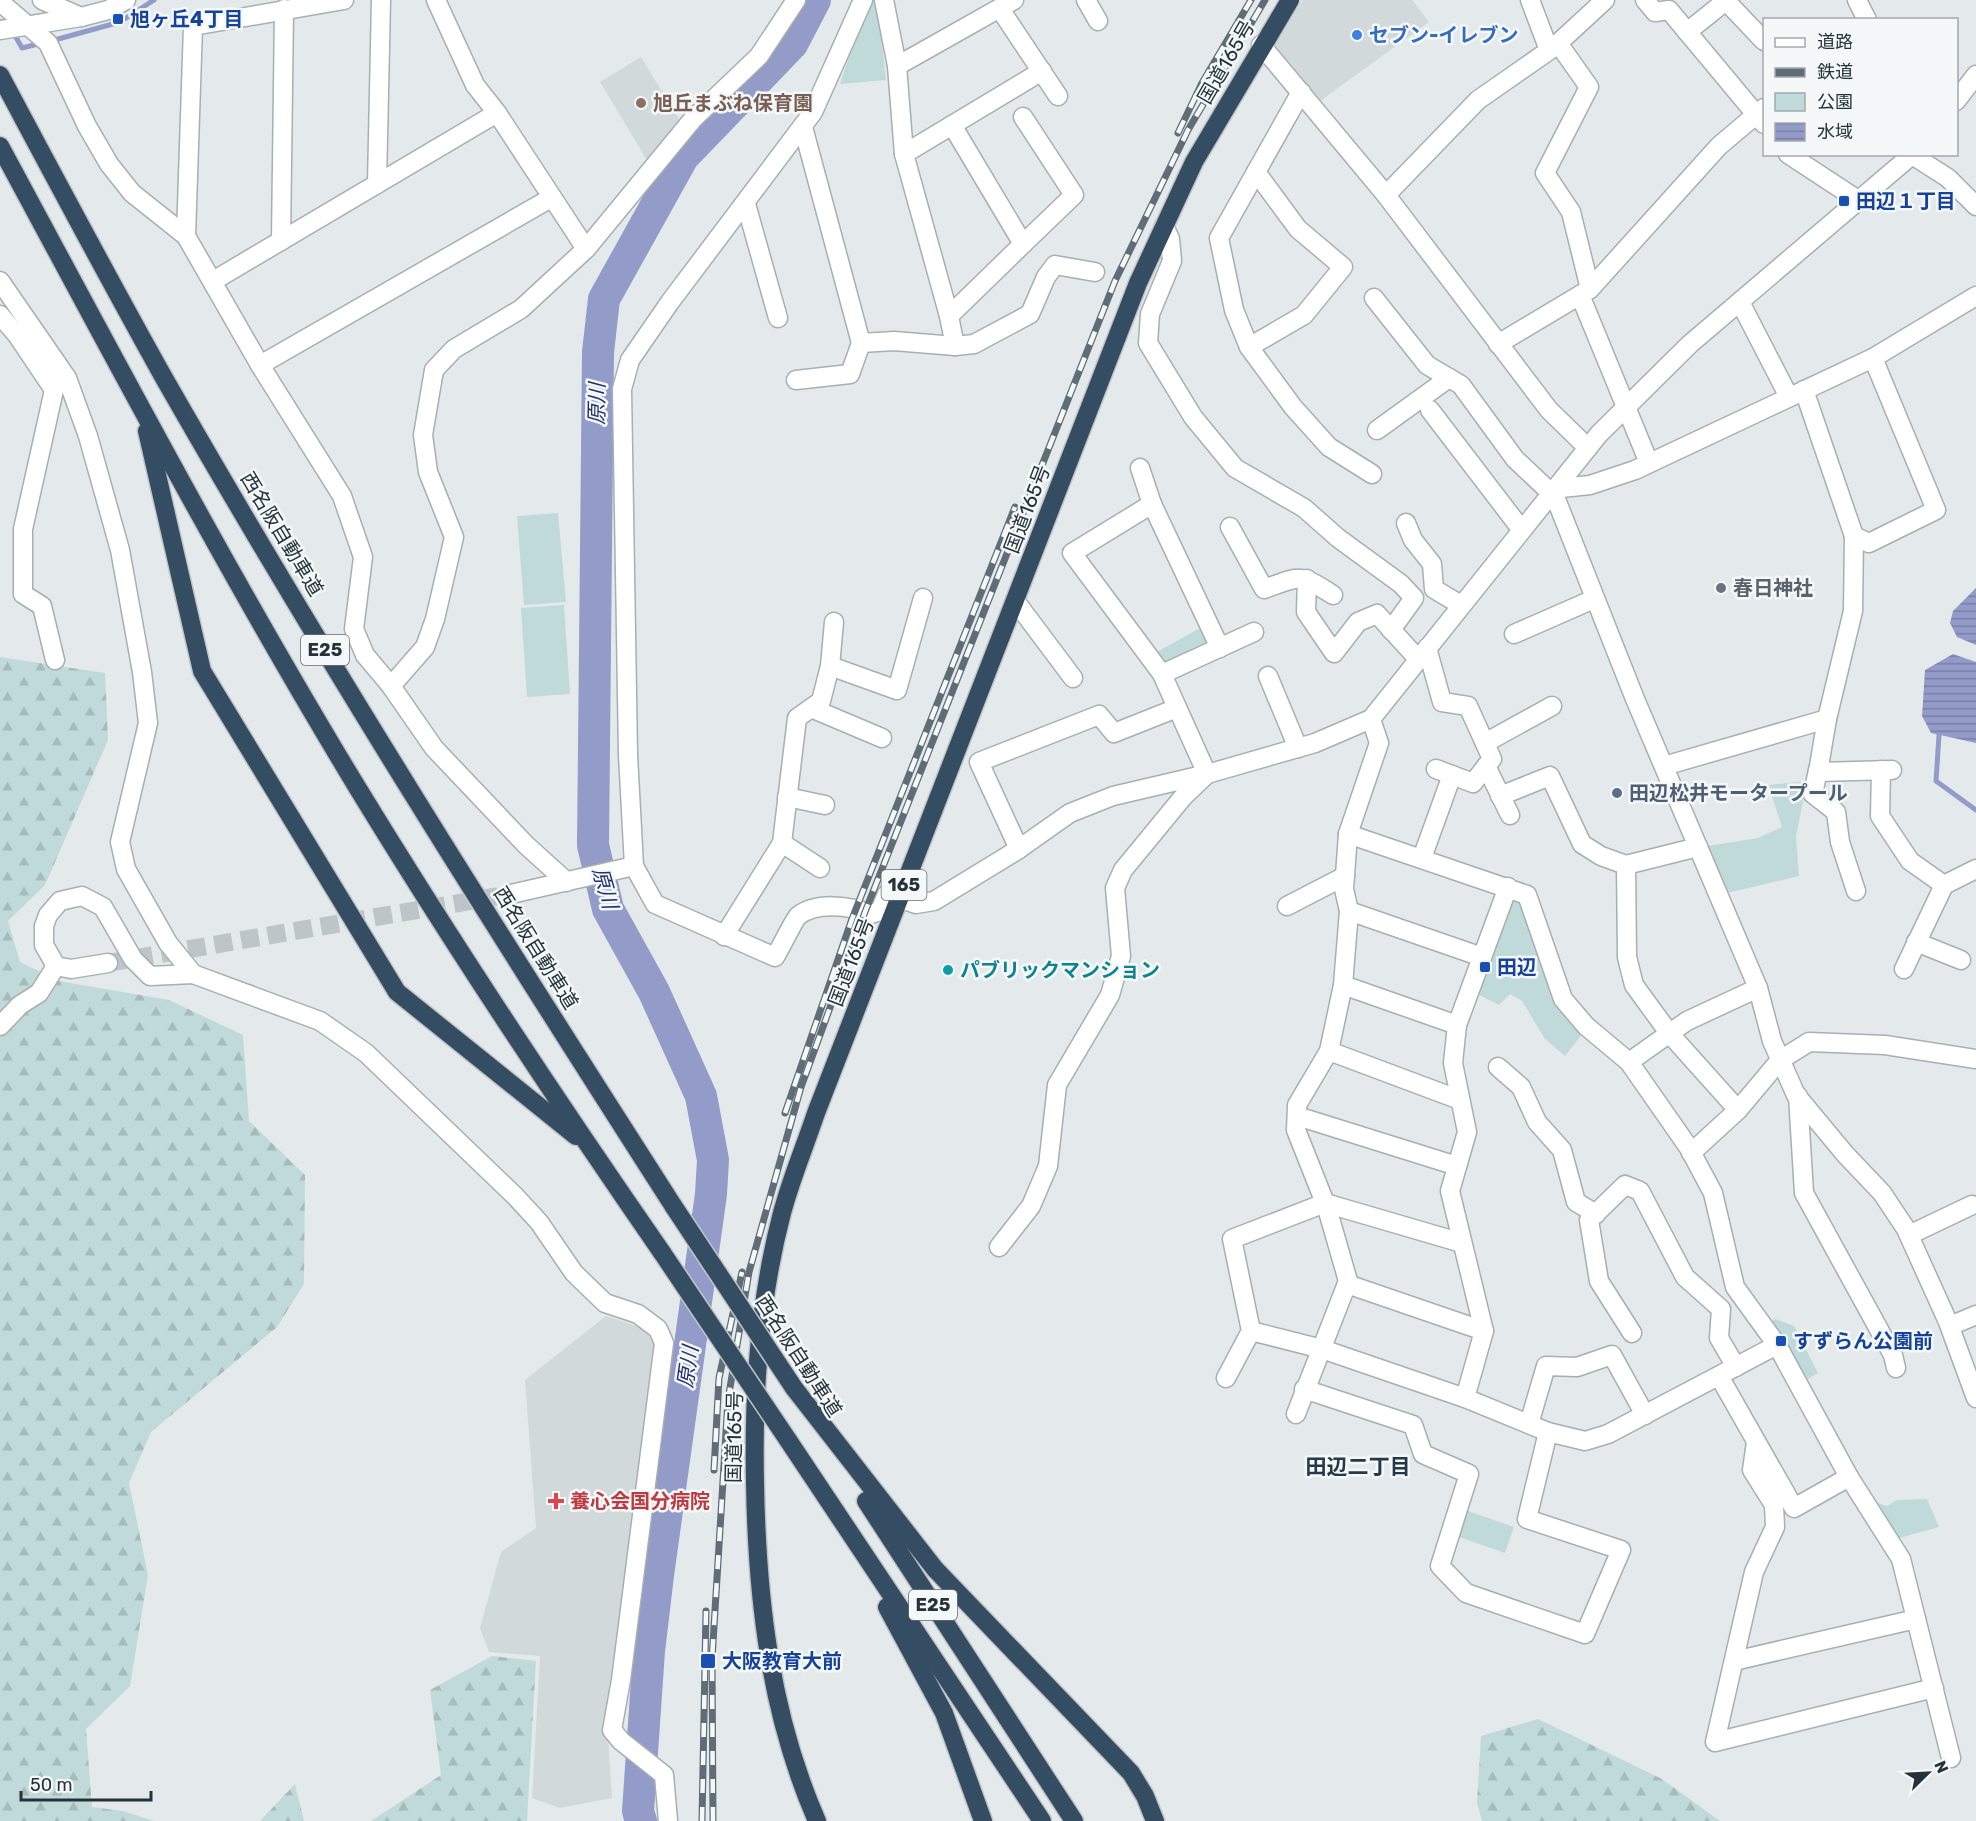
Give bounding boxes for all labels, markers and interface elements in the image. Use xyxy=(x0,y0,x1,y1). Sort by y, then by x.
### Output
place label: 旭ヶ丘4丁目 xyxy=(130,7,244,31)
marker: 旭ヶ丘4丁目 xyxy=(111,12,125,26)
street label: 国道165号 xyxy=(1192,16,1260,108)
legend xyxy=(1763,18,1958,156)
place label: セブン-イレブン xyxy=(1369,23,1519,47)
marker: セブン-イレブン xyxy=(1350,28,1364,42)
text: 道路 xyxy=(1817,31,1853,53)
text: 鉄道 xyxy=(1817,61,1853,83)
place label: 旭丘まぶね保育園 xyxy=(653,91,813,115)
text: 公園 xyxy=(1817,91,1853,113)
marker: 旭丘まぶね保育園 xyxy=(634,96,648,110)
text: 水域 xyxy=(1817,121,1853,143)
place label: 田辺１丁目 xyxy=(1856,189,1956,213)
marker: 田辺１丁目 xyxy=(1837,194,1851,208)
water label: 原川 xyxy=(584,381,609,425)
street label: 国道165号 xyxy=(999,462,1055,556)
street label: 西名阪自動車道 xyxy=(236,468,328,600)
place label: 春日神社 xyxy=(1733,576,1813,600)
marker: 春日神社 xyxy=(1714,581,1728,595)
road number: E25 xyxy=(301,635,349,665)
place label: 田辺松井モータープール xyxy=(1629,781,1848,805)
marker: 田辺松井モータープール xyxy=(1610,786,1624,800)
water label: 原川 xyxy=(588,864,624,913)
road number: 165 xyxy=(882,870,926,900)
street label: 西名阪自動車道 xyxy=(489,882,583,1014)
street label: 国道165号 xyxy=(823,915,879,1009)
place label: 田辺 xyxy=(1497,955,1537,979)
place label: パブリックマンション xyxy=(960,958,1160,982)
marker: 田辺 xyxy=(1478,960,1492,974)
marker: パブリックマンション xyxy=(941,963,955,977)
street label: 西名阪自動車道 xyxy=(751,1291,847,1421)
place label: すずらん公園前 xyxy=(1793,1329,1933,1353)
marker: すずらん公園前 xyxy=(1774,1334,1788,1348)
water label: 原川 xyxy=(672,1342,703,1389)
street label: 国道165号 xyxy=(721,1391,747,1483)
district label: 田辺二丁目 xyxy=(1306,1454,1411,1479)
place label: 養心会国分病院 xyxy=(570,1489,710,1513)
marker: 養心会国分病院 xyxy=(547,1492,565,1510)
road number: E25 xyxy=(909,1590,957,1620)
place label: 大阪教育大前 xyxy=(722,1649,842,1673)
marker: 大阪教育大前 xyxy=(699,1652,717,1670)
north arrow xyxy=(1898,1743,1958,1803)
text: N xyxy=(1930,1758,1952,1776)
scale bar xyxy=(21,1764,152,1802)
text: 50 m xyxy=(30,1774,73,1796)

